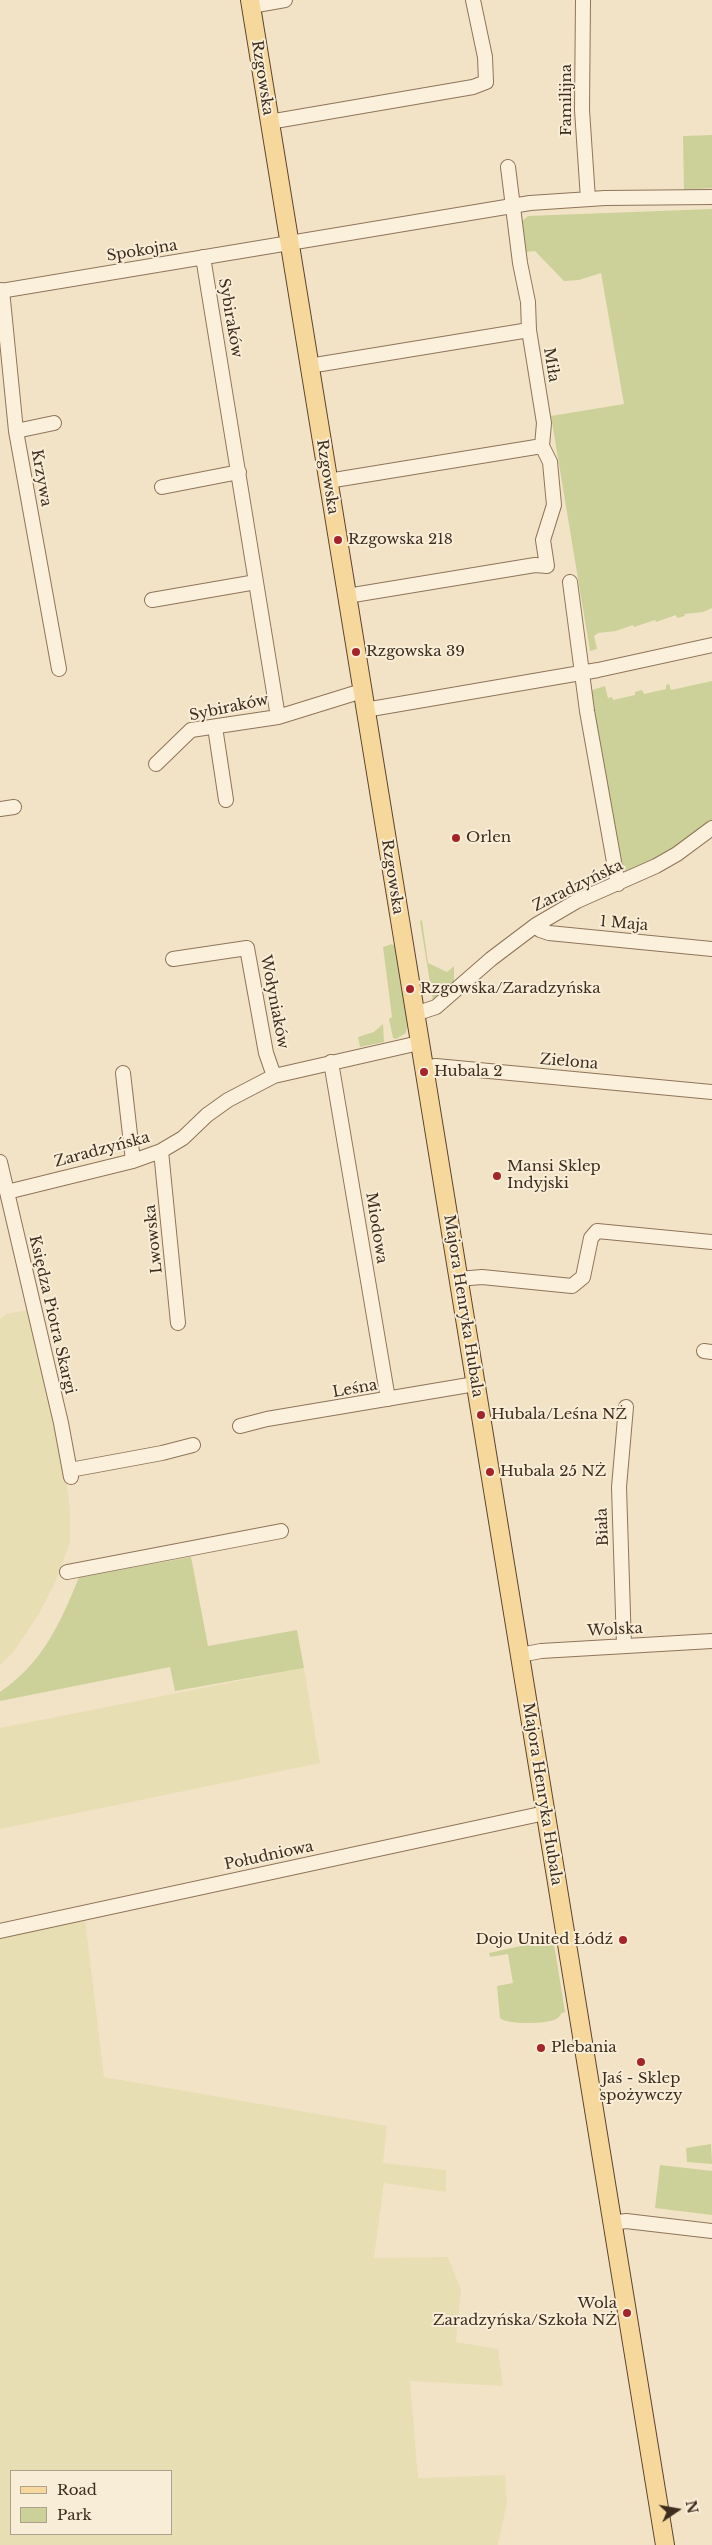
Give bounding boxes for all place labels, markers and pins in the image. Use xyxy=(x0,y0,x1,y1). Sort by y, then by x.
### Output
place label: Rzgowska 218 xyxy=(348,531,453,549)
marker: Rzgowska 218 xyxy=(332,534,344,546)
place label: Rzgowska 39 xyxy=(366,643,465,661)
marker: Rzgowska 39 xyxy=(350,646,362,658)
place label: Orlen xyxy=(466,829,511,847)
marker: Orlen xyxy=(450,832,462,844)
place label: Rzgowska/Zaradzyńska xyxy=(420,980,601,998)
marker: Rzgowska/Zaradzyńska xyxy=(404,983,416,995)
place label: Hubala 2 xyxy=(434,1063,502,1081)
marker: Hubala 2 xyxy=(418,1066,430,1078)
place label: Mansi Sklep Indyjski xyxy=(507,1158,601,1193)
marker: Mansi Sklep Indyjski xyxy=(491,1170,503,1182)
place label: Hubala/Leśna NŻ xyxy=(491,1406,627,1424)
marker: Hubala/Leśna NŻ xyxy=(475,1409,487,1421)
place label: Hubala 25 NŻ xyxy=(500,1463,606,1481)
marker: Hubala 25 NŻ xyxy=(484,1466,496,1478)
place label: Dojo United Łódź xyxy=(475,1931,613,1949)
marker: Dojo United Łódź xyxy=(617,1934,629,1946)
place label: Plebania xyxy=(551,2039,617,2057)
marker: Plebania xyxy=(535,2042,547,2054)
marker: Jaś - Sklep spożywczy xyxy=(635,2056,647,2068)
place label: Jaś - Sklep spożywczy xyxy=(599,2070,683,2105)
place label: Wola Zaradzyńska/Szkoła NŻ xyxy=(433,2295,617,2330)
marker: Wola Zaradzyńska/Szkoła NŻ xyxy=(621,2307,633,2319)

